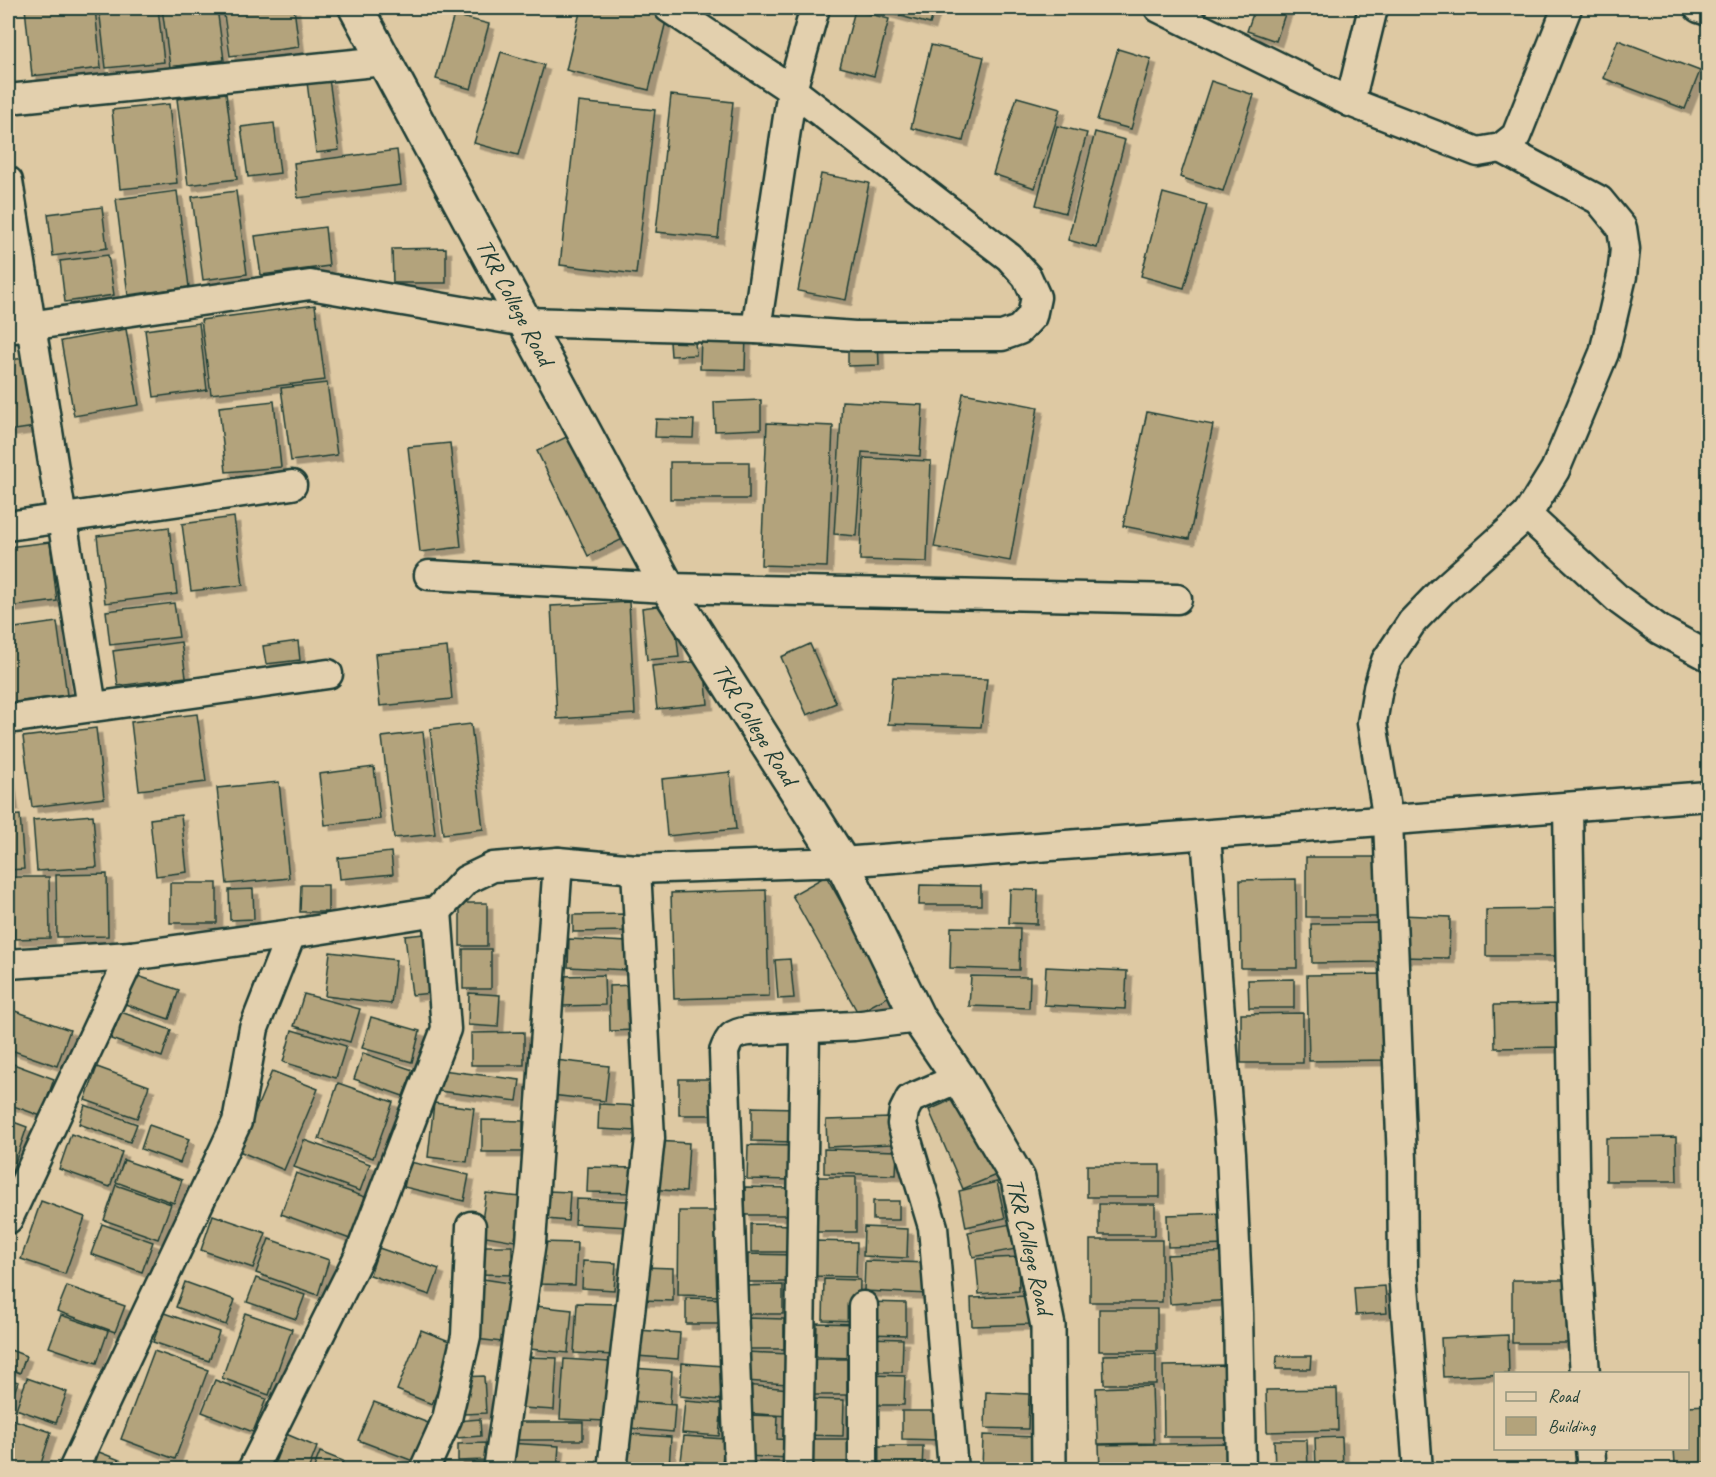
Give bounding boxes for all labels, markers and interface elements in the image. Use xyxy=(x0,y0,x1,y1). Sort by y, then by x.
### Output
street label: TKR College Road xyxy=(469,234,562,373)
street label: TKR College Road xyxy=(706,657,806,794)
street label: TKR College Road xyxy=(1000,1175,1061,1320)
legend xyxy=(1494,1372,1689,1450)
text: Road xyxy=(1548,1385,1581,1407)
text: Building xyxy=(1548,1415,1597,1437)

